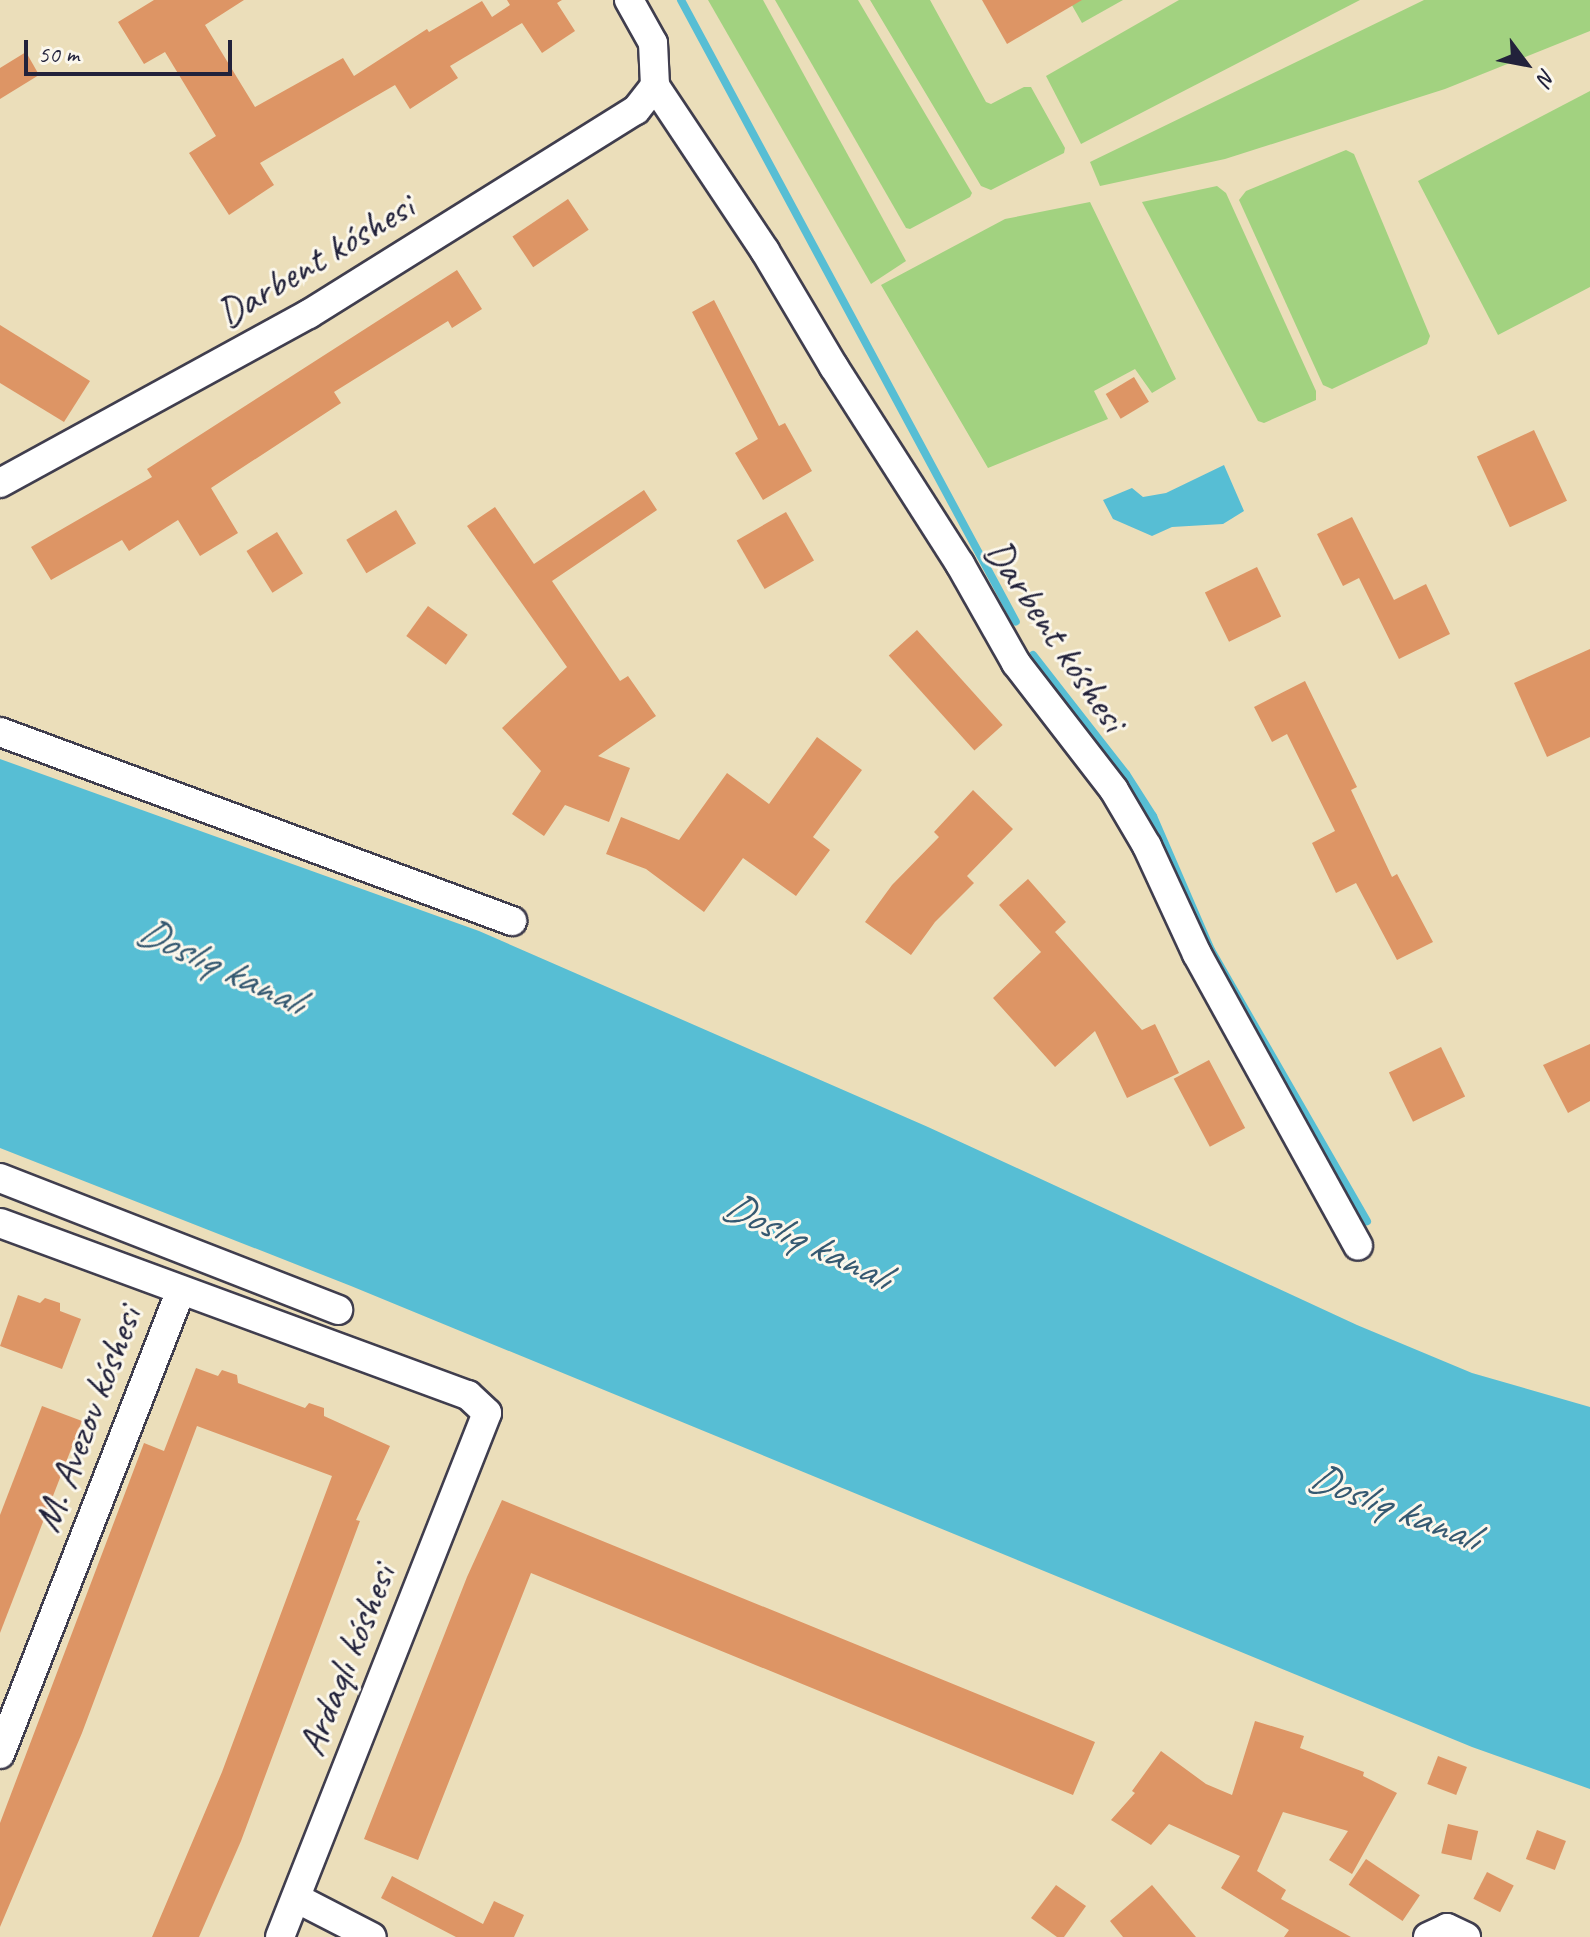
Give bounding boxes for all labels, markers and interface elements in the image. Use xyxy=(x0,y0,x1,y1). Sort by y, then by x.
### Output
scale bar xyxy=(28,24,236,74)
north arrow xyxy=(1486,24,1566,104)
text: 50 m xyxy=(38,39,79,69)
text: N xyxy=(1531,64,1562,90)
street label: Darbent kóshesi xyxy=(208,183,422,337)
street label: Darbent kóshesi xyxy=(974,530,1138,740)
water label: Doslıq kanalı xyxy=(129,905,313,1027)
water label: Doslıq kanalı xyxy=(715,1180,899,1302)
street label: M. Avezov kóshesi xyxy=(22,1300,152,1538)
water label: Doslıq kanalı xyxy=(1301,1451,1487,1563)
street label: Ardaqlı kóshesi xyxy=(286,1558,406,1762)

